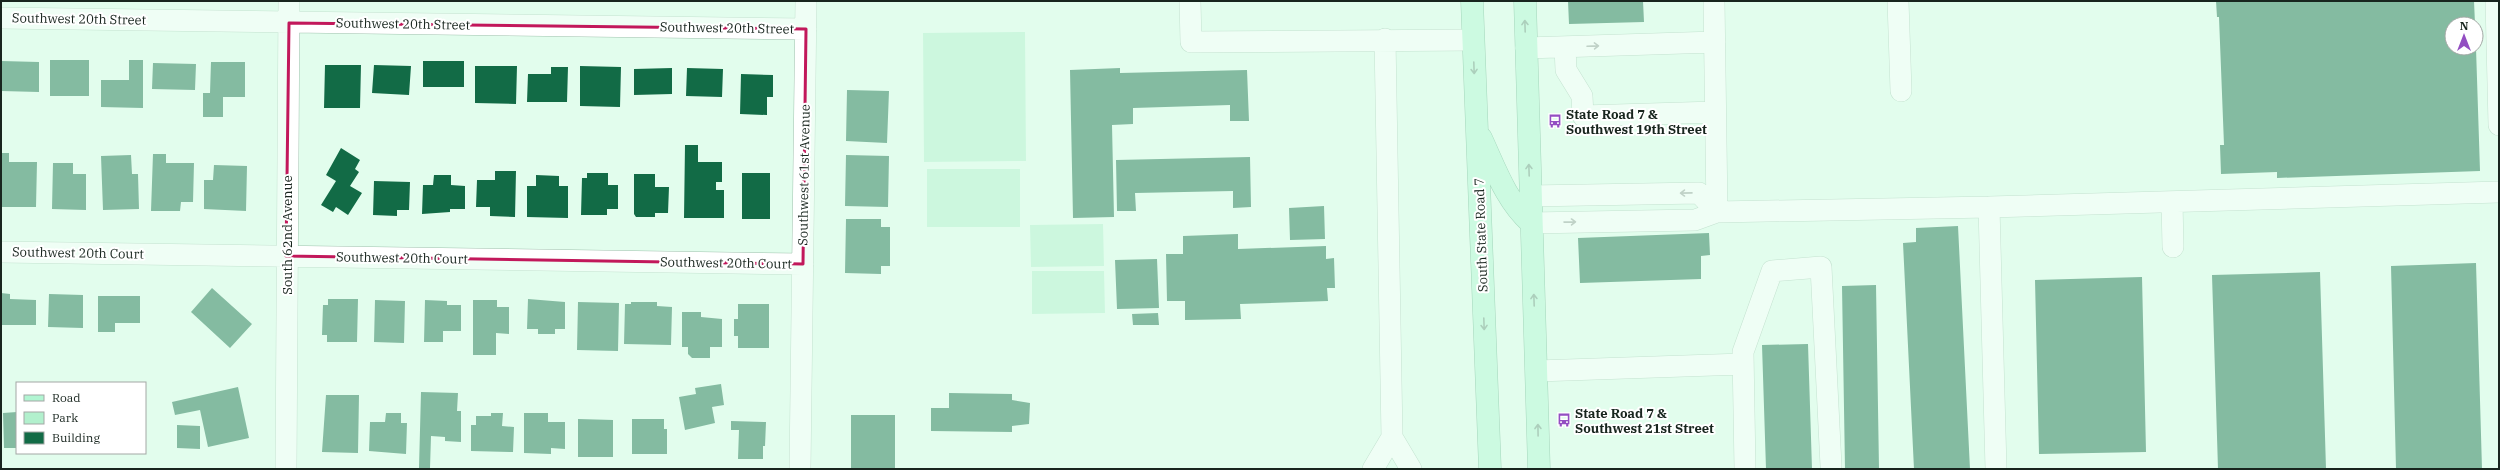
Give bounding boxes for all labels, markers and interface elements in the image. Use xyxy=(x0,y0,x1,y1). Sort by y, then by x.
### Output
street label: Southwest 20th Street xyxy=(12,9,147,29)
street label: Southwest 20th Street xyxy=(336,14,471,34)
north arrow xyxy=(2444,16,2484,56)
street label: Southwest 20th Street xyxy=(660,18,795,38)
text: N xyxy=(2460,19,2469,33)
one-way arrow xyxy=(1522,20,1529,33)
one-way arrow xyxy=(1586,42,1599,50)
one-way arrow xyxy=(1471,61,1478,74)
street label: Southwest 61st Avenue xyxy=(794,104,814,246)
place label: State Road 7 & Southwest 19th Street xyxy=(1566,106,1707,138)
bus stop icon: State Road 7 & Southwest 19th Street xyxy=(1547,113,1563,129)
one-way arrow xyxy=(1526,164,1533,177)
street label: South 62nd Avenue xyxy=(279,175,296,295)
street label: South State Road 7 xyxy=(1471,178,1491,292)
one-way arrow xyxy=(1680,189,1693,197)
one-way arrow xyxy=(1563,218,1576,226)
street label: Southwest 20th Court xyxy=(12,243,144,263)
street label: Southwest 20th Court xyxy=(336,248,468,268)
street label: Southwest 20th Court xyxy=(660,253,792,273)
one-way arrow xyxy=(1530,294,1538,307)
one-way arrow xyxy=(1481,317,1488,330)
legend xyxy=(16,382,146,454)
text: Road xyxy=(52,390,81,405)
place label: State Road 7 & Southwest 21st Street xyxy=(1575,405,1714,437)
text: Park xyxy=(52,410,78,425)
bus stop icon: State Road 7 & Southwest 21st Street xyxy=(1556,412,1572,428)
one-way arrow xyxy=(1534,424,1542,437)
text: Building xyxy=(52,430,100,445)

